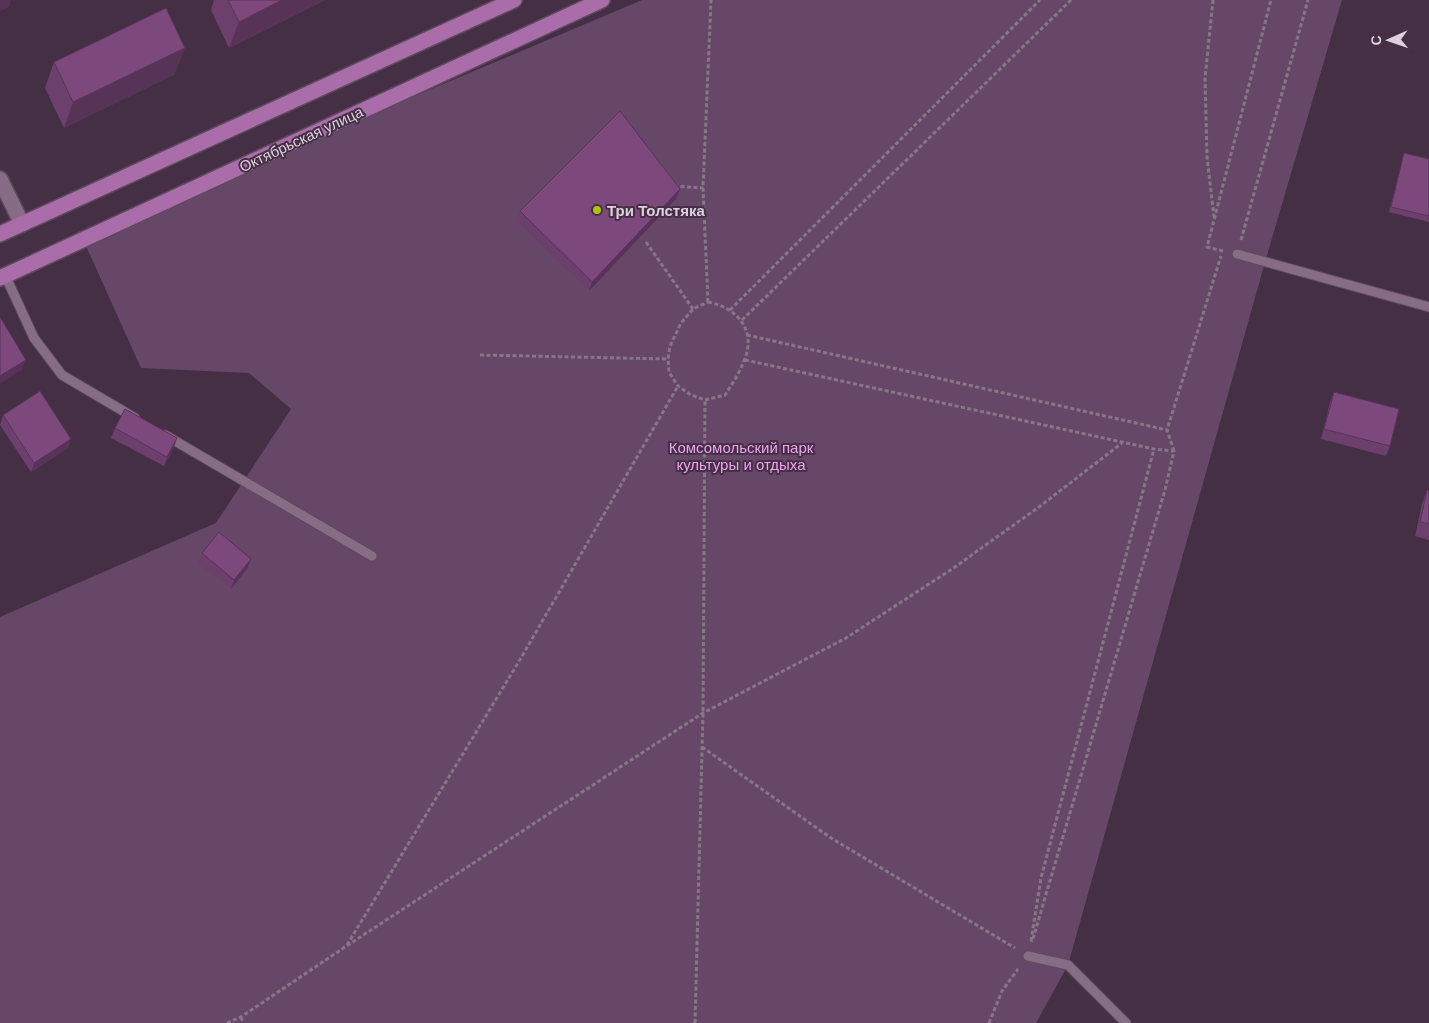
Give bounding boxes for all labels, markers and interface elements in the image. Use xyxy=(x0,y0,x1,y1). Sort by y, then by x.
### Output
north arrow xyxy=(1364,15,1414,65)
text: С xyxy=(1368,35,1384,46)
street label: Октябрьская улица xyxy=(237,103,366,175)
place label: Три Толстяка xyxy=(607,202,705,219)
marker: Три Толстяка xyxy=(591,204,603,216)
park label: Комсомольский парк культуры и отдыха xyxy=(669,439,814,473)

